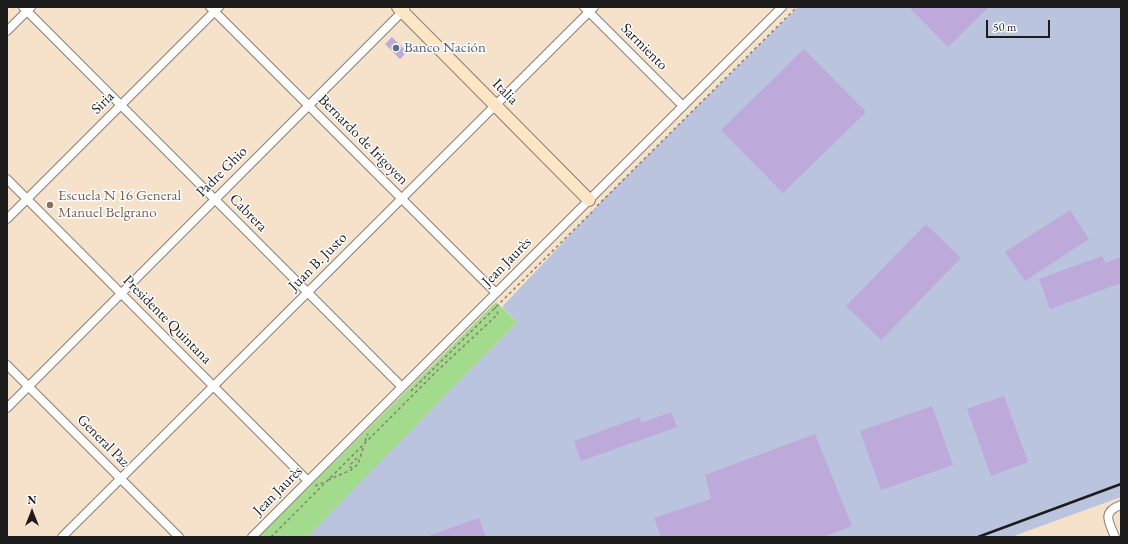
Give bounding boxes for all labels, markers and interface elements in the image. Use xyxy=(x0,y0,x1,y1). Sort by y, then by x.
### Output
scale bar xyxy=(988,12,1052,38)
text: 50 m xyxy=(993,19,1016,35)
street label: Sarmiento xyxy=(617,20,671,74)
place label: Banco Nación xyxy=(404,39,486,57)
marker: Banco Nación xyxy=(391,43,401,53)
street label: Italia xyxy=(488,75,522,109)
street label: Siria xyxy=(88,88,118,118)
street label: Bernardo de Irigoyen xyxy=(314,91,412,189)
street label: Padre Ghio xyxy=(193,143,251,201)
place label: Escuela N 16 General Manuel Belgrano xyxy=(58,187,181,222)
street label: Cabrera xyxy=(225,190,271,236)
marker: Escuela N 16 General Manuel Belgrano xyxy=(45,200,55,210)
street label: Juan B. Justo xyxy=(285,229,351,295)
street label: Jean Jaurès xyxy=(479,234,535,290)
street label: Presidente Quintana xyxy=(119,272,215,368)
street label: General Paz xyxy=(73,411,133,471)
street label: Jean Jaurès xyxy=(250,463,306,519)
north arrow xyxy=(12,492,52,532)
text: N xyxy=(28,493,36,507)

